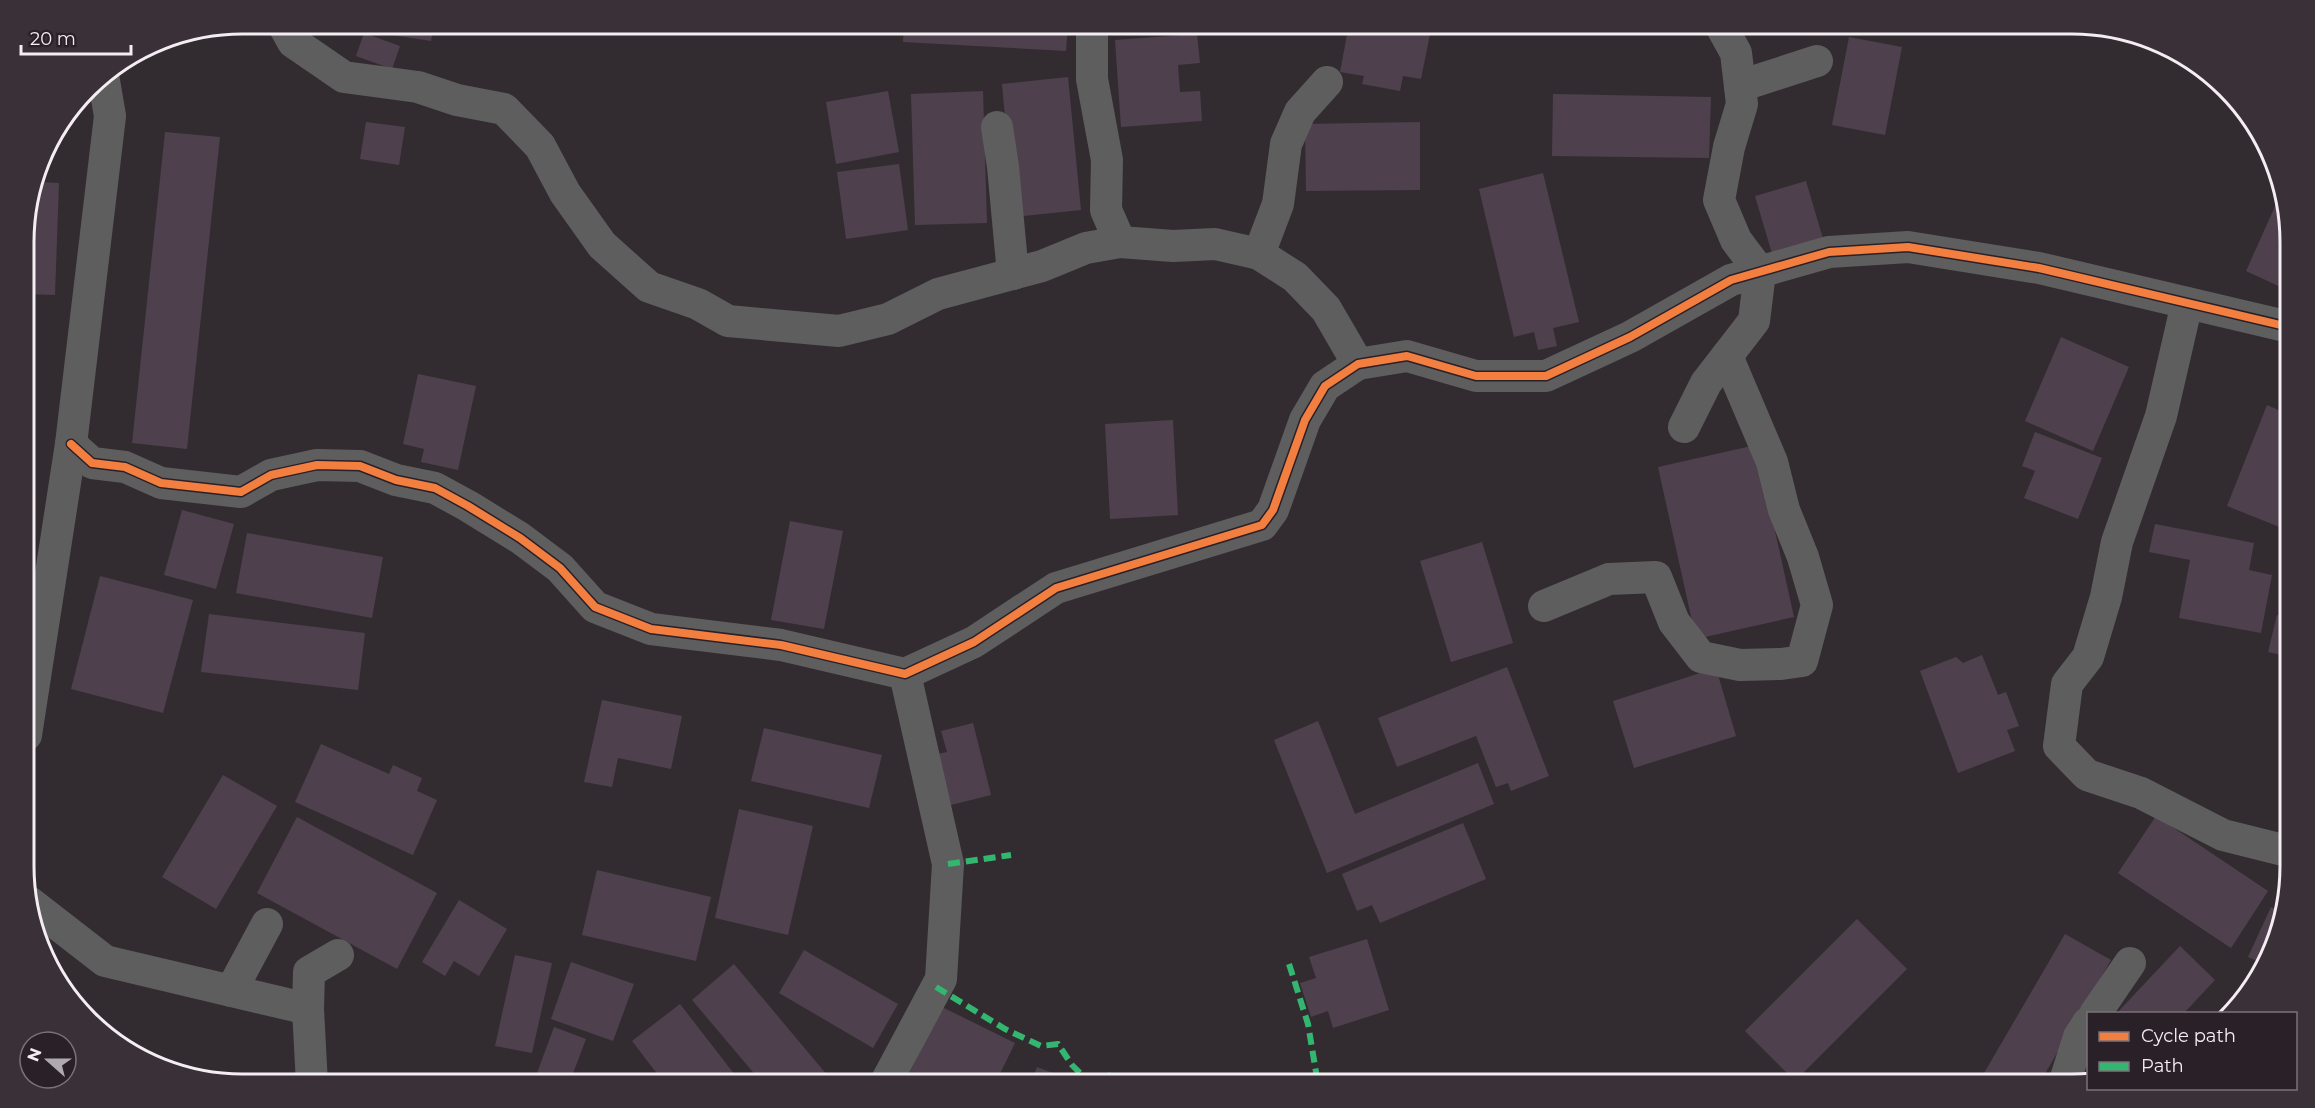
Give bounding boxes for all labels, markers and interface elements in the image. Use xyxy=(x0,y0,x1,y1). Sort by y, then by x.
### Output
scale bar xyxy=(21,18,130,56)
text: 20 m xyxy=(30,28,76,50)
legend xyxy=(2087,1012,2297,1090)
text: Cycle path xyxy=(2141,1025,2236,1047)
north arrow xyxy=(18,1030,78,1090)
text: N xyxy=(23,1045,46,1064)
text: Path xyxy=(2141,1055,2184,1077)

